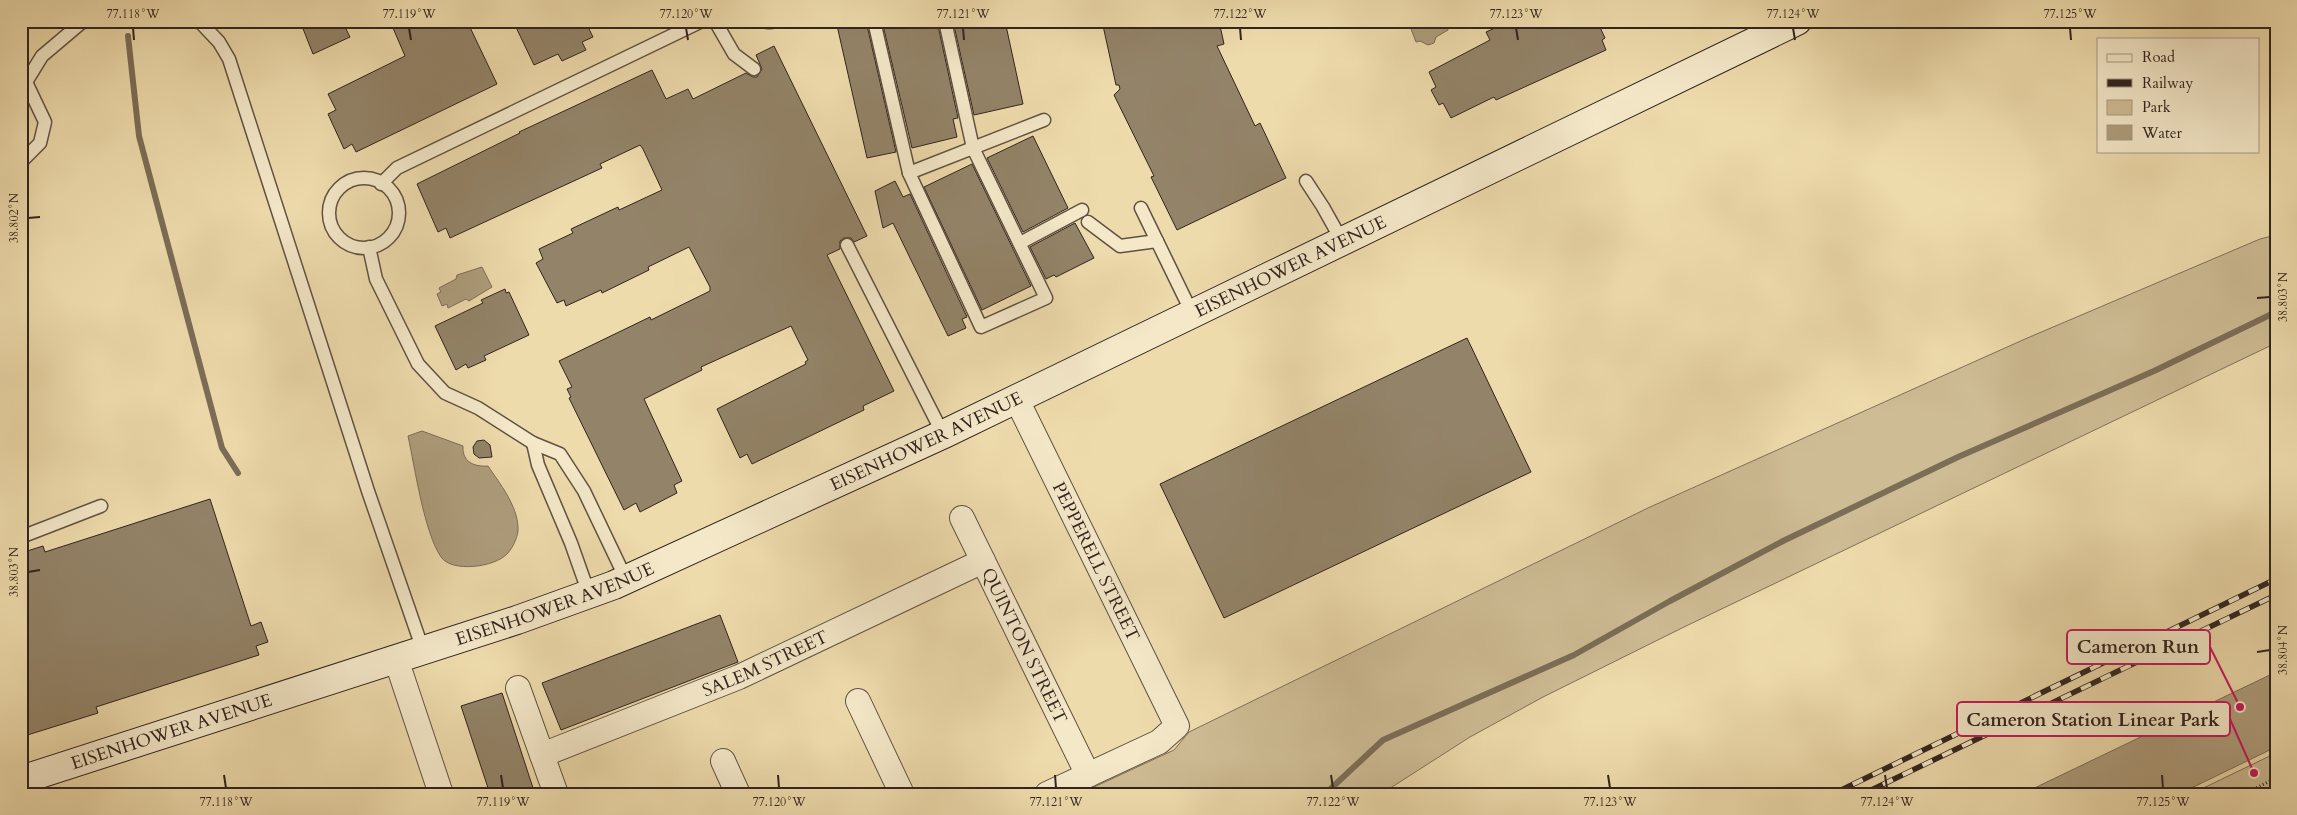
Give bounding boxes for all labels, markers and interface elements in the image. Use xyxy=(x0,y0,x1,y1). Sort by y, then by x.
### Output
text: 77.118°W xyxy=(106,6,160,22)
text: 77.119°W xyxy=(382,6,436,22)
text: 77.120°W xyxy=(659,6,713,22)
text: 77.121°W xyxy=(936,6,990,22)
text: 77.122°W xyxy=(1213,6,1267,22)
text: 77.123°W xyxy=(1489,6,1543,22)
text: 77.124°W xyxy=(1766,6,1820,22)
text: 77.125°W xyxy=(2043,6,2097,22)
legend xyxy=(2097,38,2260,152)
text: Road xyxy=(2142,47,2175,67)
text: Railway xyxy=(2142,73,2193,93)
text: Park xyxy=(2142,97,2171,117)
text: Water xyxy=(2141,123,2183,143)
text: 38.802°N xyxy=(6,192,22,243)
street label: EISENHOWER AVENUE xyxy=(1191,210,1391,324)
text: 38.803°N xyxy=(2275,271,2291,322)
street label: EISENHOWER AVENUE xyxy=(826,386,1027,497)
street label: PEPPERELL STREET xyxy=(1046,478,1145,645)
text: 38.803°N xyxy=(6,546,22,597)
street label: EISENHOWER AVENUE xyxy=(452,556,658,652)
street label: QUINTON STREET xyxy=(975,564,1073,728)
text: 38.804°N xyxy=(2275,624,2291,675)
street label: SALEM STREET xyxy=(699,625,832,703)
callout: Cameron Run xyxy=(2067,630,2210,664)
text: Cameron Run xyxy=(2077,634,2200,660)
street label: EISENHOWER AVENUE xyxy=(68,688,275,776)
callout: Cameron Station Linear Park xyxy=(1957,702,2230,736)
text: Cameron Station Linear Park xyxy=(1966,707,2220,733)
text: 77.118°W xyxy=(199,794,253,810)
text: 77.119°W xyxy=(476,794,530,810)
text: 77.120°W xyxy=(752,794,806,810)
text: 77.121°W xyxy=(1029,794,1083,810)
text: 77.122°W xyxy=(1306,794,1360,810)
text: 77.123°W xyxy=(1583,794,1637,810)
text: 77.124°W xyxy=(1860,794,1914,810)
text: 77.125°W xyxy=(2136,794,2190,810)

